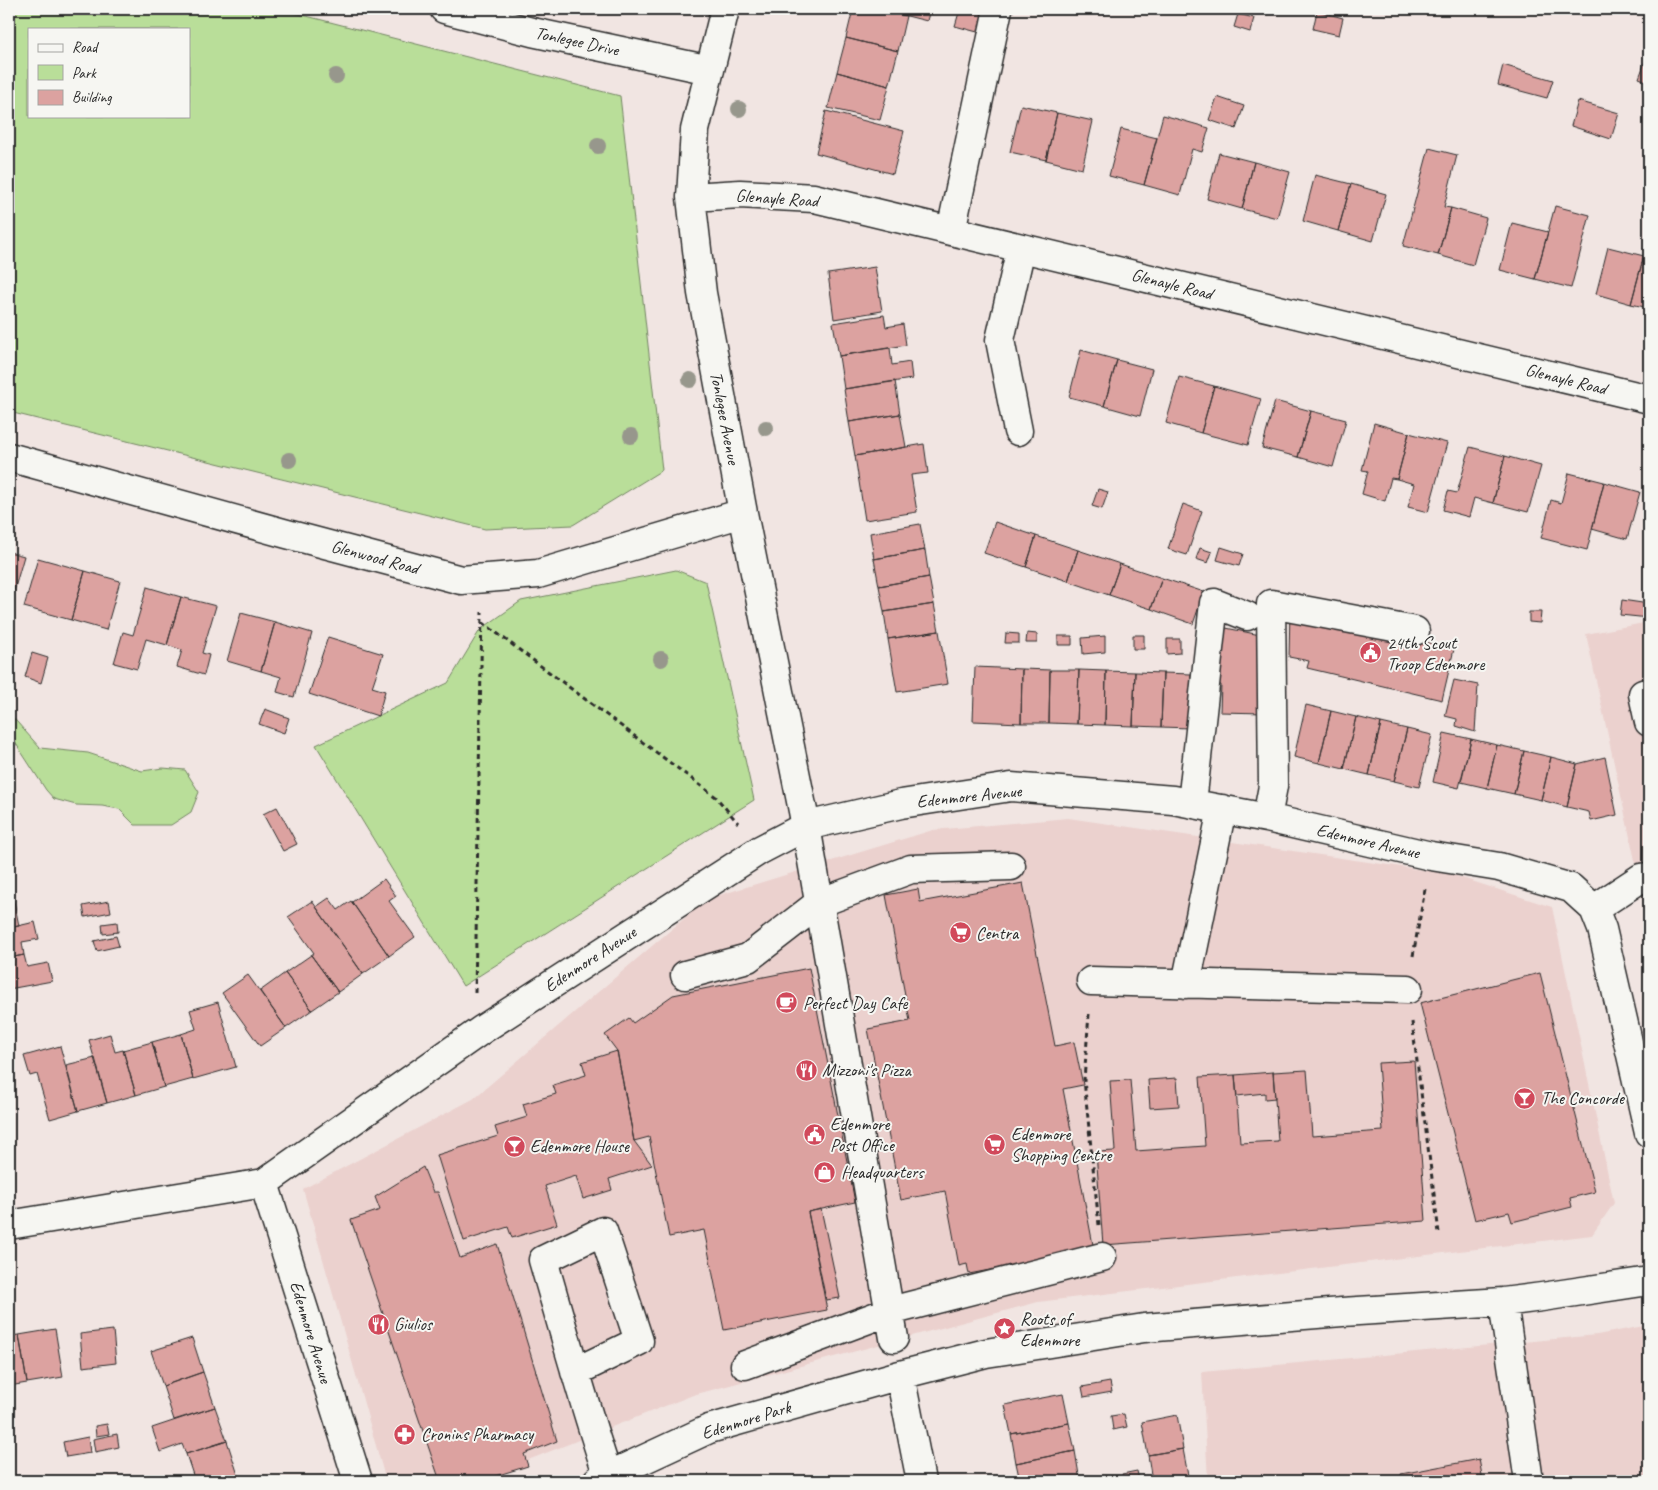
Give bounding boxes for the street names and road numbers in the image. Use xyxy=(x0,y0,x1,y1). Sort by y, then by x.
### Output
street label: Tonlegee Drive xyxy=(533,21,622,61)
street label: Glenayle Road xyxy=(735,184,822,212)
street label: Glenayle Road xyxy=(1129,263,1218,305)
street label: Glenayle Road xyxy=(1523,358,1612,400)
street label: Tonlegee Avenue xyxy=(705,370,745,467)
street label: Glenwood Road xyxy=(329,535,424,580)
street label: Edenmore Avenue xyxy=(916,779,1024,812)
street label: Edenmore Avenue xyxy=(1314,818,1423,864)
street label: Edenmore Avenue xyxy=(540,921,641,997)
street label: Edenmore Avenue xyxy=(285,1279,337,1387)
street label: Edenmore Park xyxy=(699,1396,795,1444)

